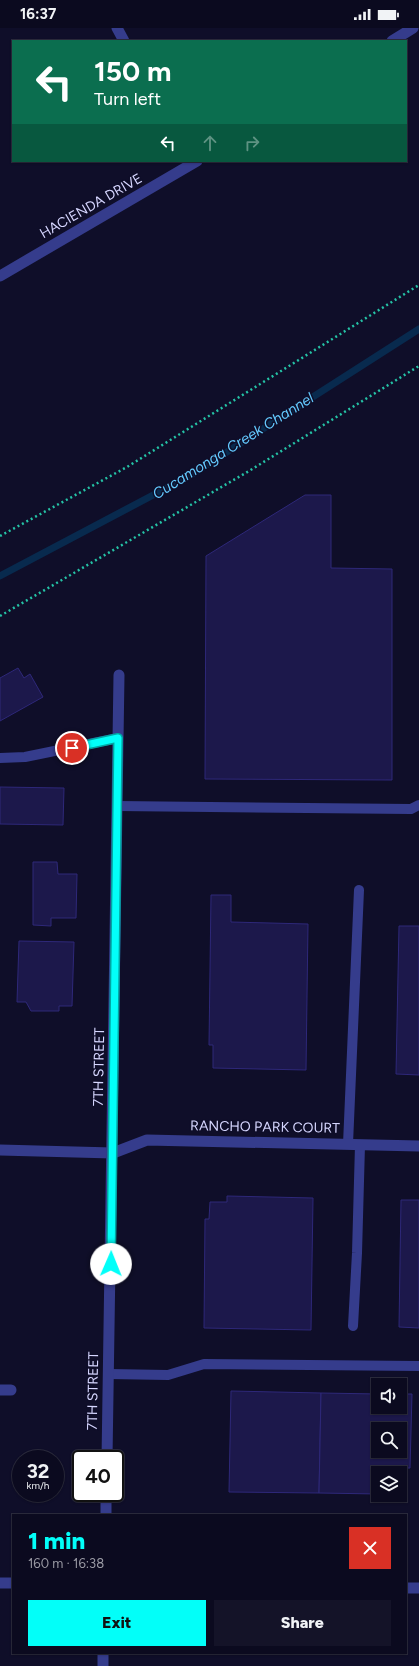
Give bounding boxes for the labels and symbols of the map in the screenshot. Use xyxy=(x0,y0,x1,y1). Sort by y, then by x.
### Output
street label: HACIENDA DRIVE xyxy=(37,170,145,242)
water label: Cucamonga Creek Channel xyxy=(149,388,318,503)
pin xyxy=(55,731,89,765)
street label: 7TH STREET xyxy=(90,1027,108,1106)
street label: RANCHO PARK COURT xyxy=(190,1117,340,1137)
position arrow xyxy=(90,1243,132,1285)
street label: 7TH STREET xyxy=(84,1351,102,1430)
speed limit sign: 40 xyxy=(72,1450,124,1502)

